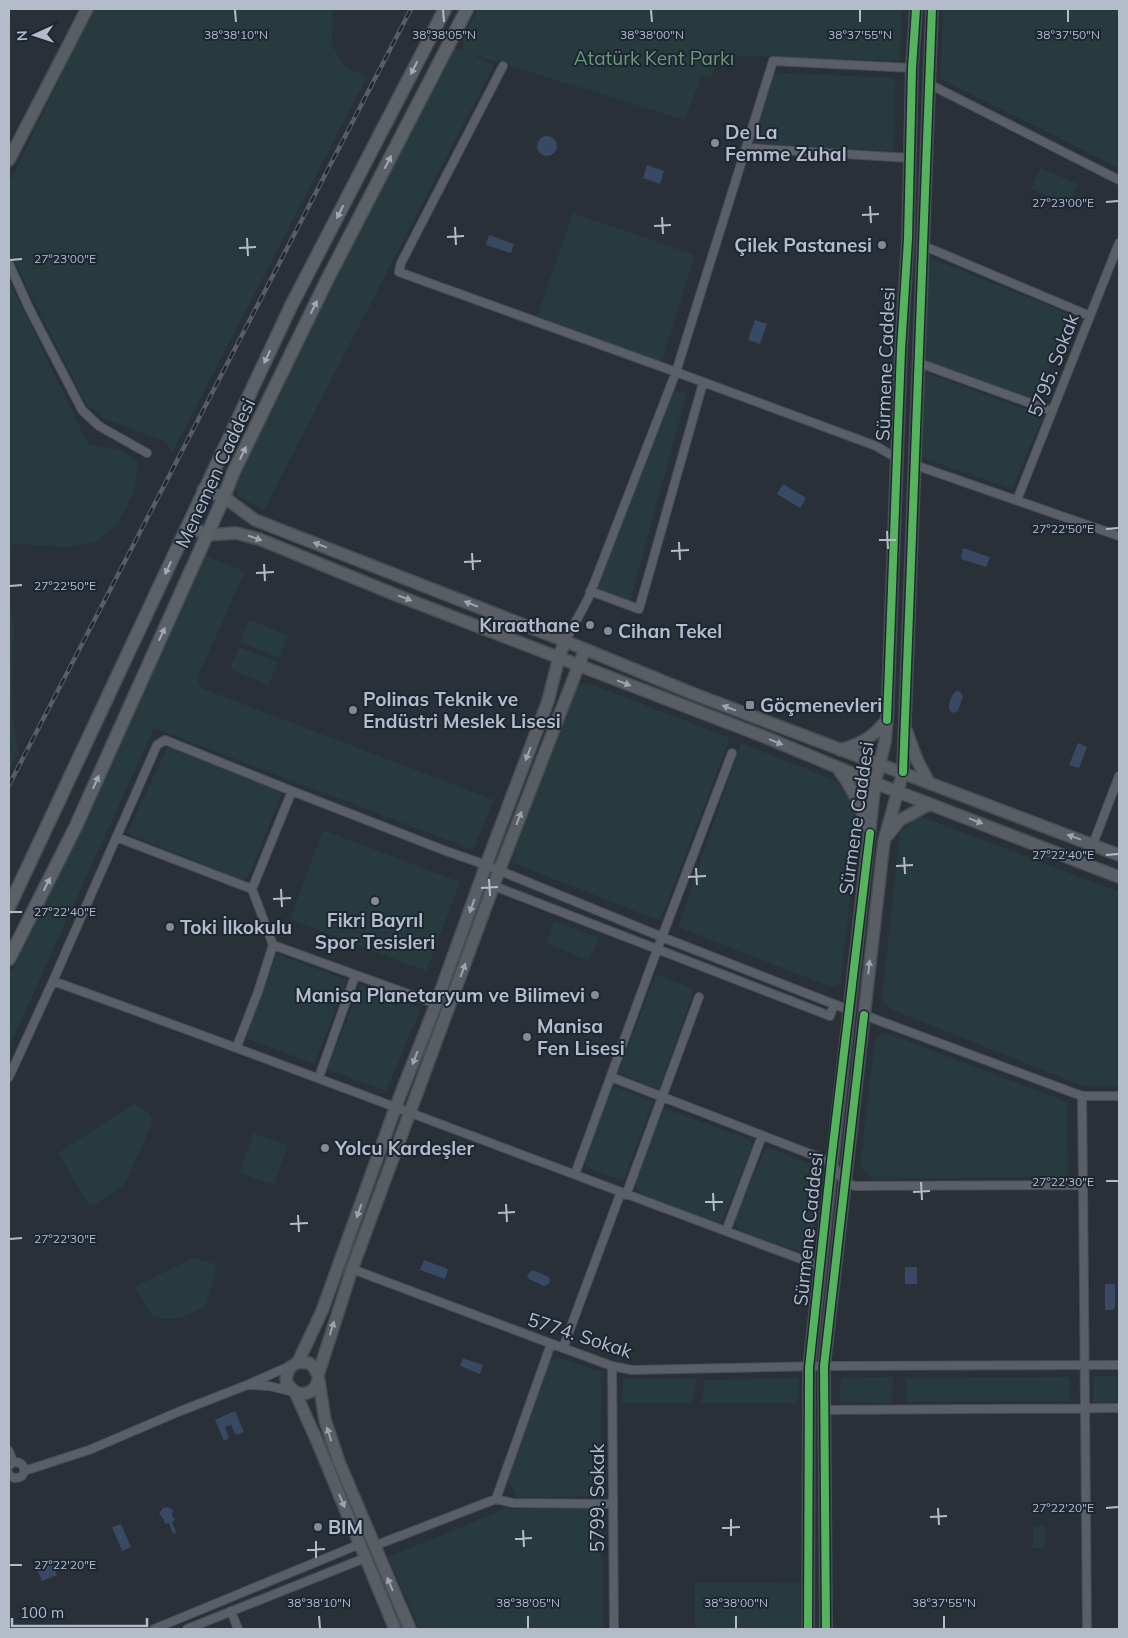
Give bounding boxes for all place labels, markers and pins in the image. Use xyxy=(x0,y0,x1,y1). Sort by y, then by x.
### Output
place label: De La Femme Zuhal xyxy=(725,120,847,166)
marker: De La Femme Zuhal xyxy=(709,137,721,149)
place label: Çilek Pastanesi xyxy=(734,233,872,257)
marker: Çilek Pastanesi xyxy=(876,239,888,251)
place label: Kıraathane xyxy=(479,613,580,637)
marker: Kıraathane xyxy=(584,619,596,631)
place label: Cihan Tekel xyxy=(618,619,722,643)
marker: Cihan Tekel xyxy=(602,625,614,637)
place label: Polinas Teknik ve Endüstri Meslek Lisesi xyxy=(363,687,561,733)
place label: Göçmenevleri xyxy=(760,693,882,717)
marker: Göçmenevleri xyxy=(744,699,756,711)
marker: Polinas Teknik ve Endüstri Meslek Lisesi xyxy=(347,704,359,716)
marker: Fikri Bayrıl Spor Tesisleri xyxy=(369,895,381,907)
place label: Fikri Bayrıl Spor Tesisleri xyxy=(315,908,435,954)
place label: Toki İlkokulu xyxy=(180,915,292,939)
marker: Toki İlkokulu xyxy=(164,921,176,933)
place label: Manisa Planetaryum ve Bilimevi xyxy=(295,983,585,1007)
marker: Manisa Planetaryum ve Bilimevi xyxy=(589,989,601,1001)
place label: Manisa Fen Lisesi xyxy=(537,1014,625,1060)
marker: Manisa Fen Lisesi xyxy=(521,1031,533,1043)
place label: Yolcu Kardeşler xyxy=(334,1136,475,1160)
marker: Yolcu Kardeşler xyxy=(319,1142,331,1154)
place label: BIM xyxy=(328,1515,363,1539)
marker: BIM xyxy=(312,1521,324,1533)

